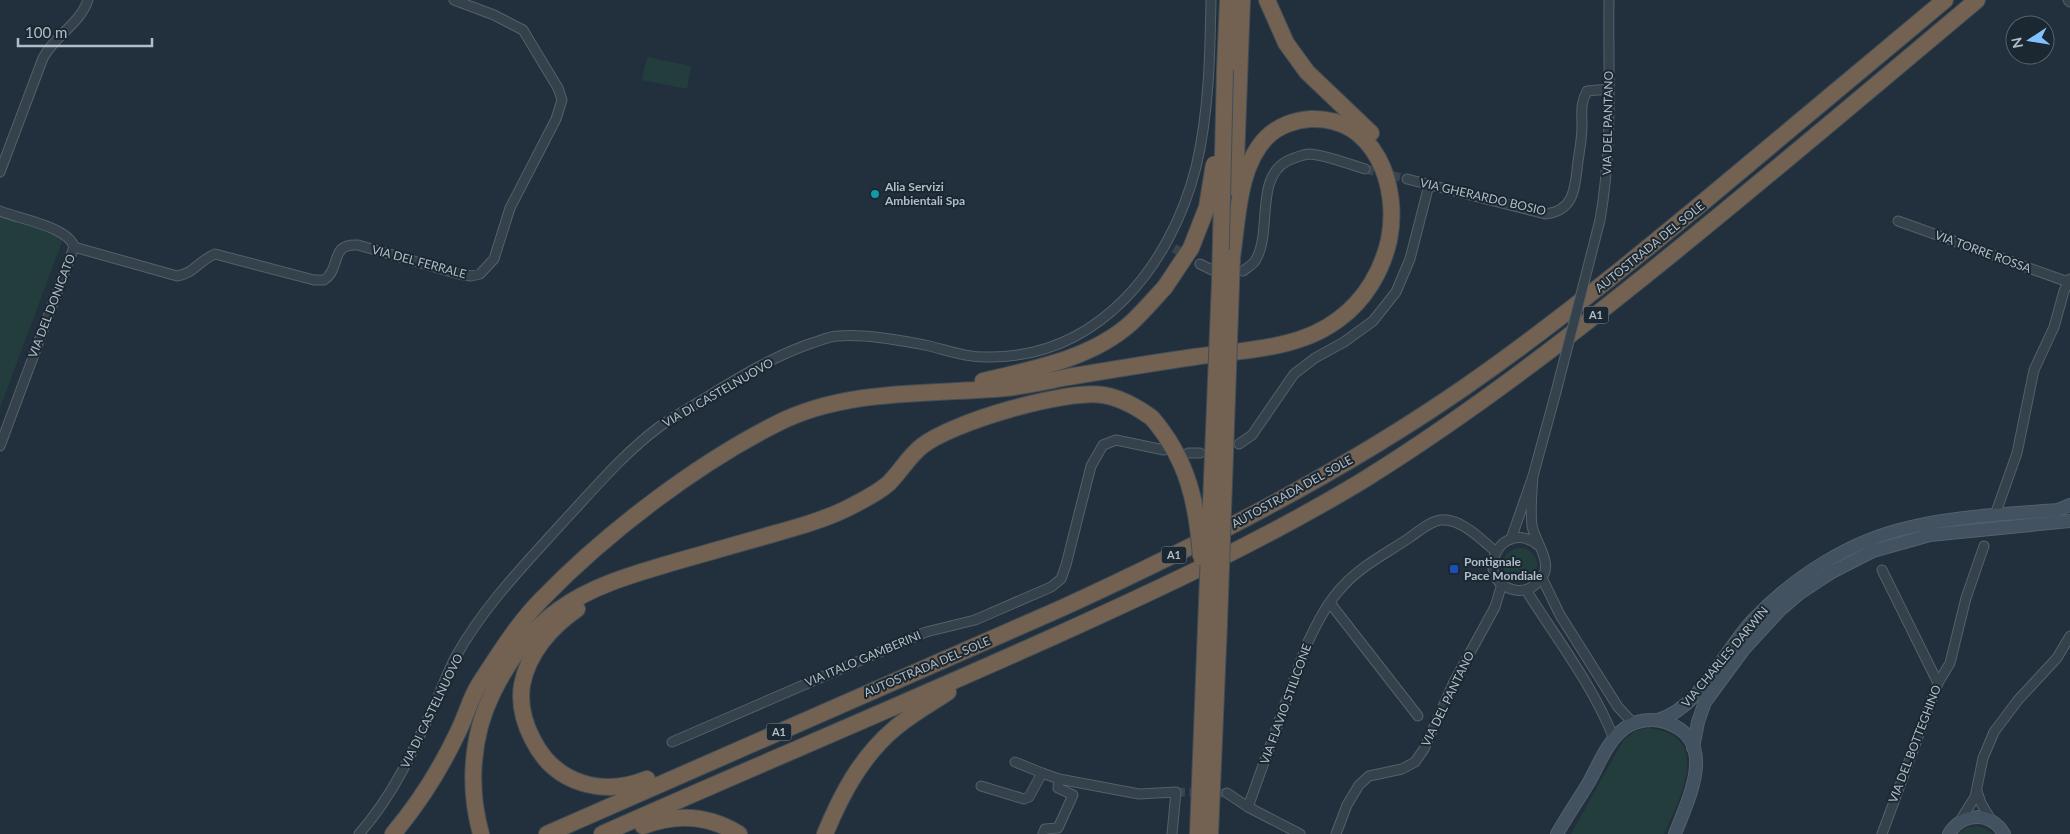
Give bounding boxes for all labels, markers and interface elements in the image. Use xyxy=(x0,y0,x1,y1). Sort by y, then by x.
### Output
scale bar xyxy=(18,15,151,47)
north arrow xyxy=(2005,15,2055,65)
text: 100 m xyxy=(25,23,67,41)
text: N xyxy=(2007,36,2026,50)
street label: VIA DEL PANTANO xyxy=(1599,70,1616,175)
street label: VIA GHERARDO BOSIO xyxy=(1419,175,1548,218)
place label: Alia Servizi Ambientali Spa xyxy=(884,179,965,208)
marker: Alia Servizi Ambientali Spa xyxy=(869,188,881,200)
street label: AUTOSTRADA DEL SOLE xyxy=(1592,198,1707,295)
street label: VIA TORRE ROSSA xyxy=(1933,227,2034,276)
street label: VIA DEL FERRALE xyxy=(370,242,468,281)
street label: VIA DEL DONICATO xyxy=(25,251,78,360)
road number: A1 xyxy=(1584,306,1608,324)
street label: VIA DI CASTELNUOVO xyxy=(660,354,776,430)
street label: AUTOSTRADA DEL SOLE xyxy=(1229,452,1355,531)
road number: A1 xyxy=(1162,546,1186,564)
place label: Pontignale Pace Mondiale xyxy=(1464,554,1543,583)
marker: Pontignale Pace Mondiale xyxy=(1448,563,1460,575)
street label: VIA CHARLES DARWIN xyxy=(1678,603,1771,710)
street label: VIA ITALO GAMBERINI xyxy=(803,627,923,690)
street label: AUTOSTRADA DEL SOLE xyxy=(861,633,992,700)
street label: VIA FLAVIO STILICONE xyxy=(1257,642,1314,766)
street label: VIA DEL PANTANO xyxy=(1418,648,1477,749)
street label: VIA DI CASTELNUOVO xyxy=(397,651,466,770)
street label: VIA DEL BOTTEGHINO xyxy=(1885,682,1944,805)
road number: A1 xyxy=(766,724,792,740)

